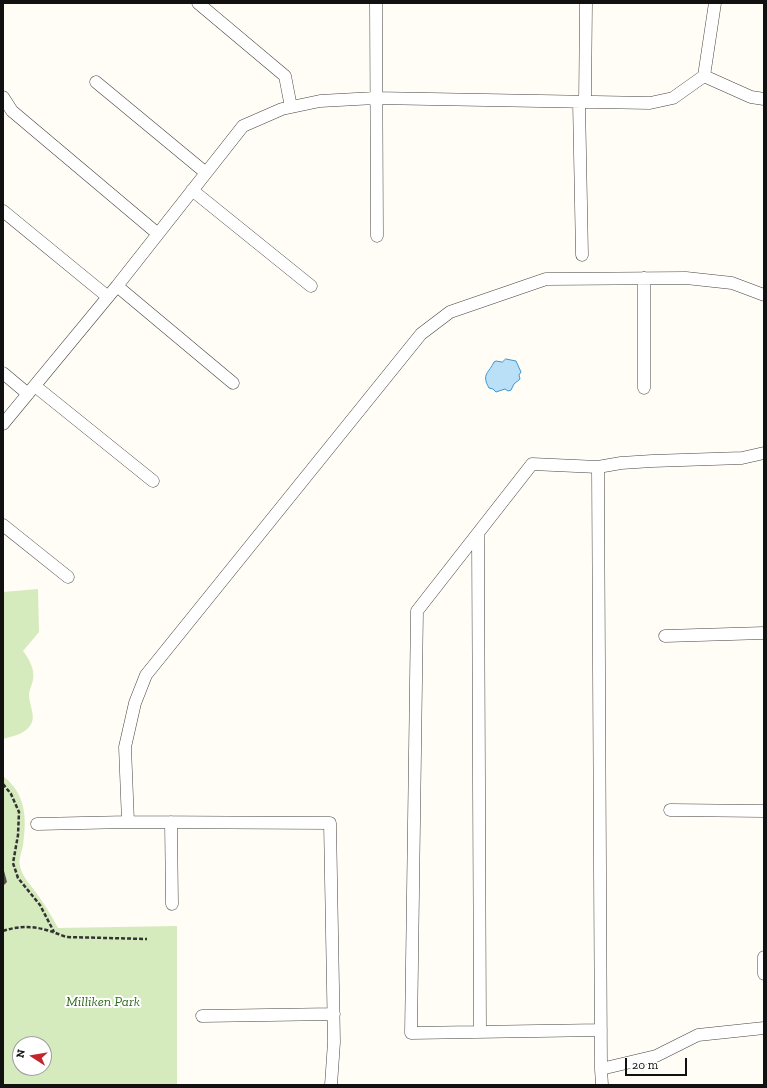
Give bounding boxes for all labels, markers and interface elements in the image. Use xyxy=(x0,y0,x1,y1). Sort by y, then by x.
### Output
park label: Milliken Park xyxy=(66,994,140,1010)
north arrow xyxy=(12,1036,52,1076)
text: N xyxy=(14,1048,28,1059)
scale bar xyxy=(627,1050,689,1076)
text: 20 m xyxy=(632,1058,658,1072)

